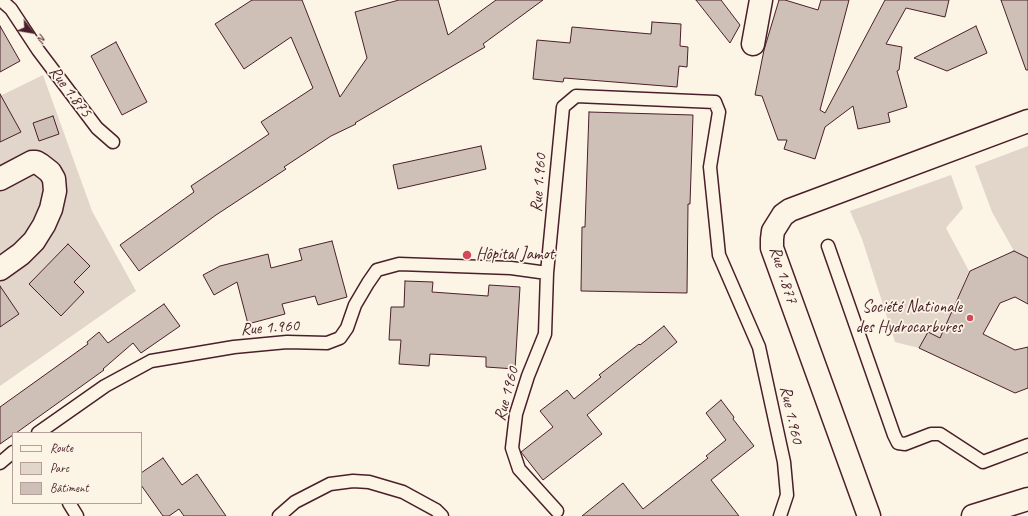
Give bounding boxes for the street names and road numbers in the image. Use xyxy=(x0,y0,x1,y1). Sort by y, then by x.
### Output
street label: Rue 1.875 xyxy=(44,62,96,122)
street label: Rue 1.960 xyxy=(526,153,552,213)
street label: Rue 1.877 xyxy=(764,244,802,306)
street label: Rue 1.960 xyxy=(240,316,300,340)
street label: Rue 1960 xyxy=(490,365,524,423)
street label: Rue 1.960 xyxy=(775,384,807,446)

